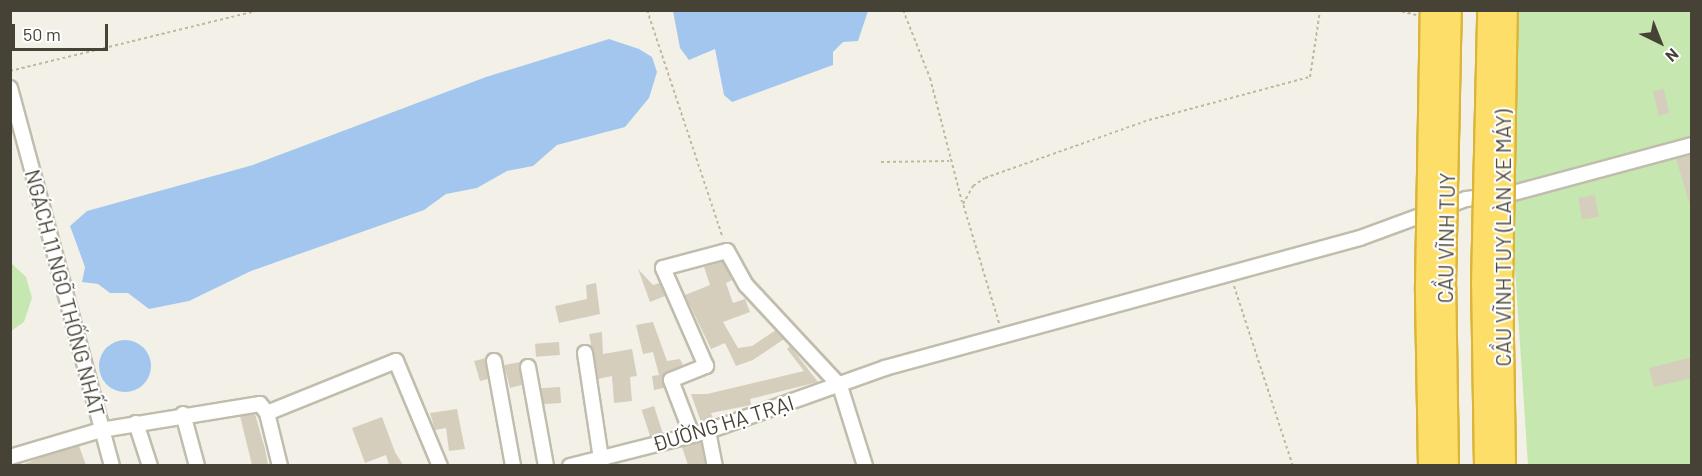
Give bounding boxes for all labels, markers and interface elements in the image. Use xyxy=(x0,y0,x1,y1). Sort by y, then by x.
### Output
scale bar xyxy=(15,12,111,50)
north arrow xyxy=(1630,12,1690,72)
text: 50 m xyxy=(23,23,61,45)
text: N xyxy=(1662,45,1683,66)
street label: CẦU VĨNH TUY (LÀN XE MÁY) xyxy=(1490,110,1516,366)
street label: NGÁCH 11 NGÕ THỐNG NHẤT xyxy=(20,167,110,419)
street label: CẦU VĨNH TUY xyxy=(1432,173,1460,303)
street label: ĐƯỜNG HẠ TRẠI xyxy=(649,390,797,456)

